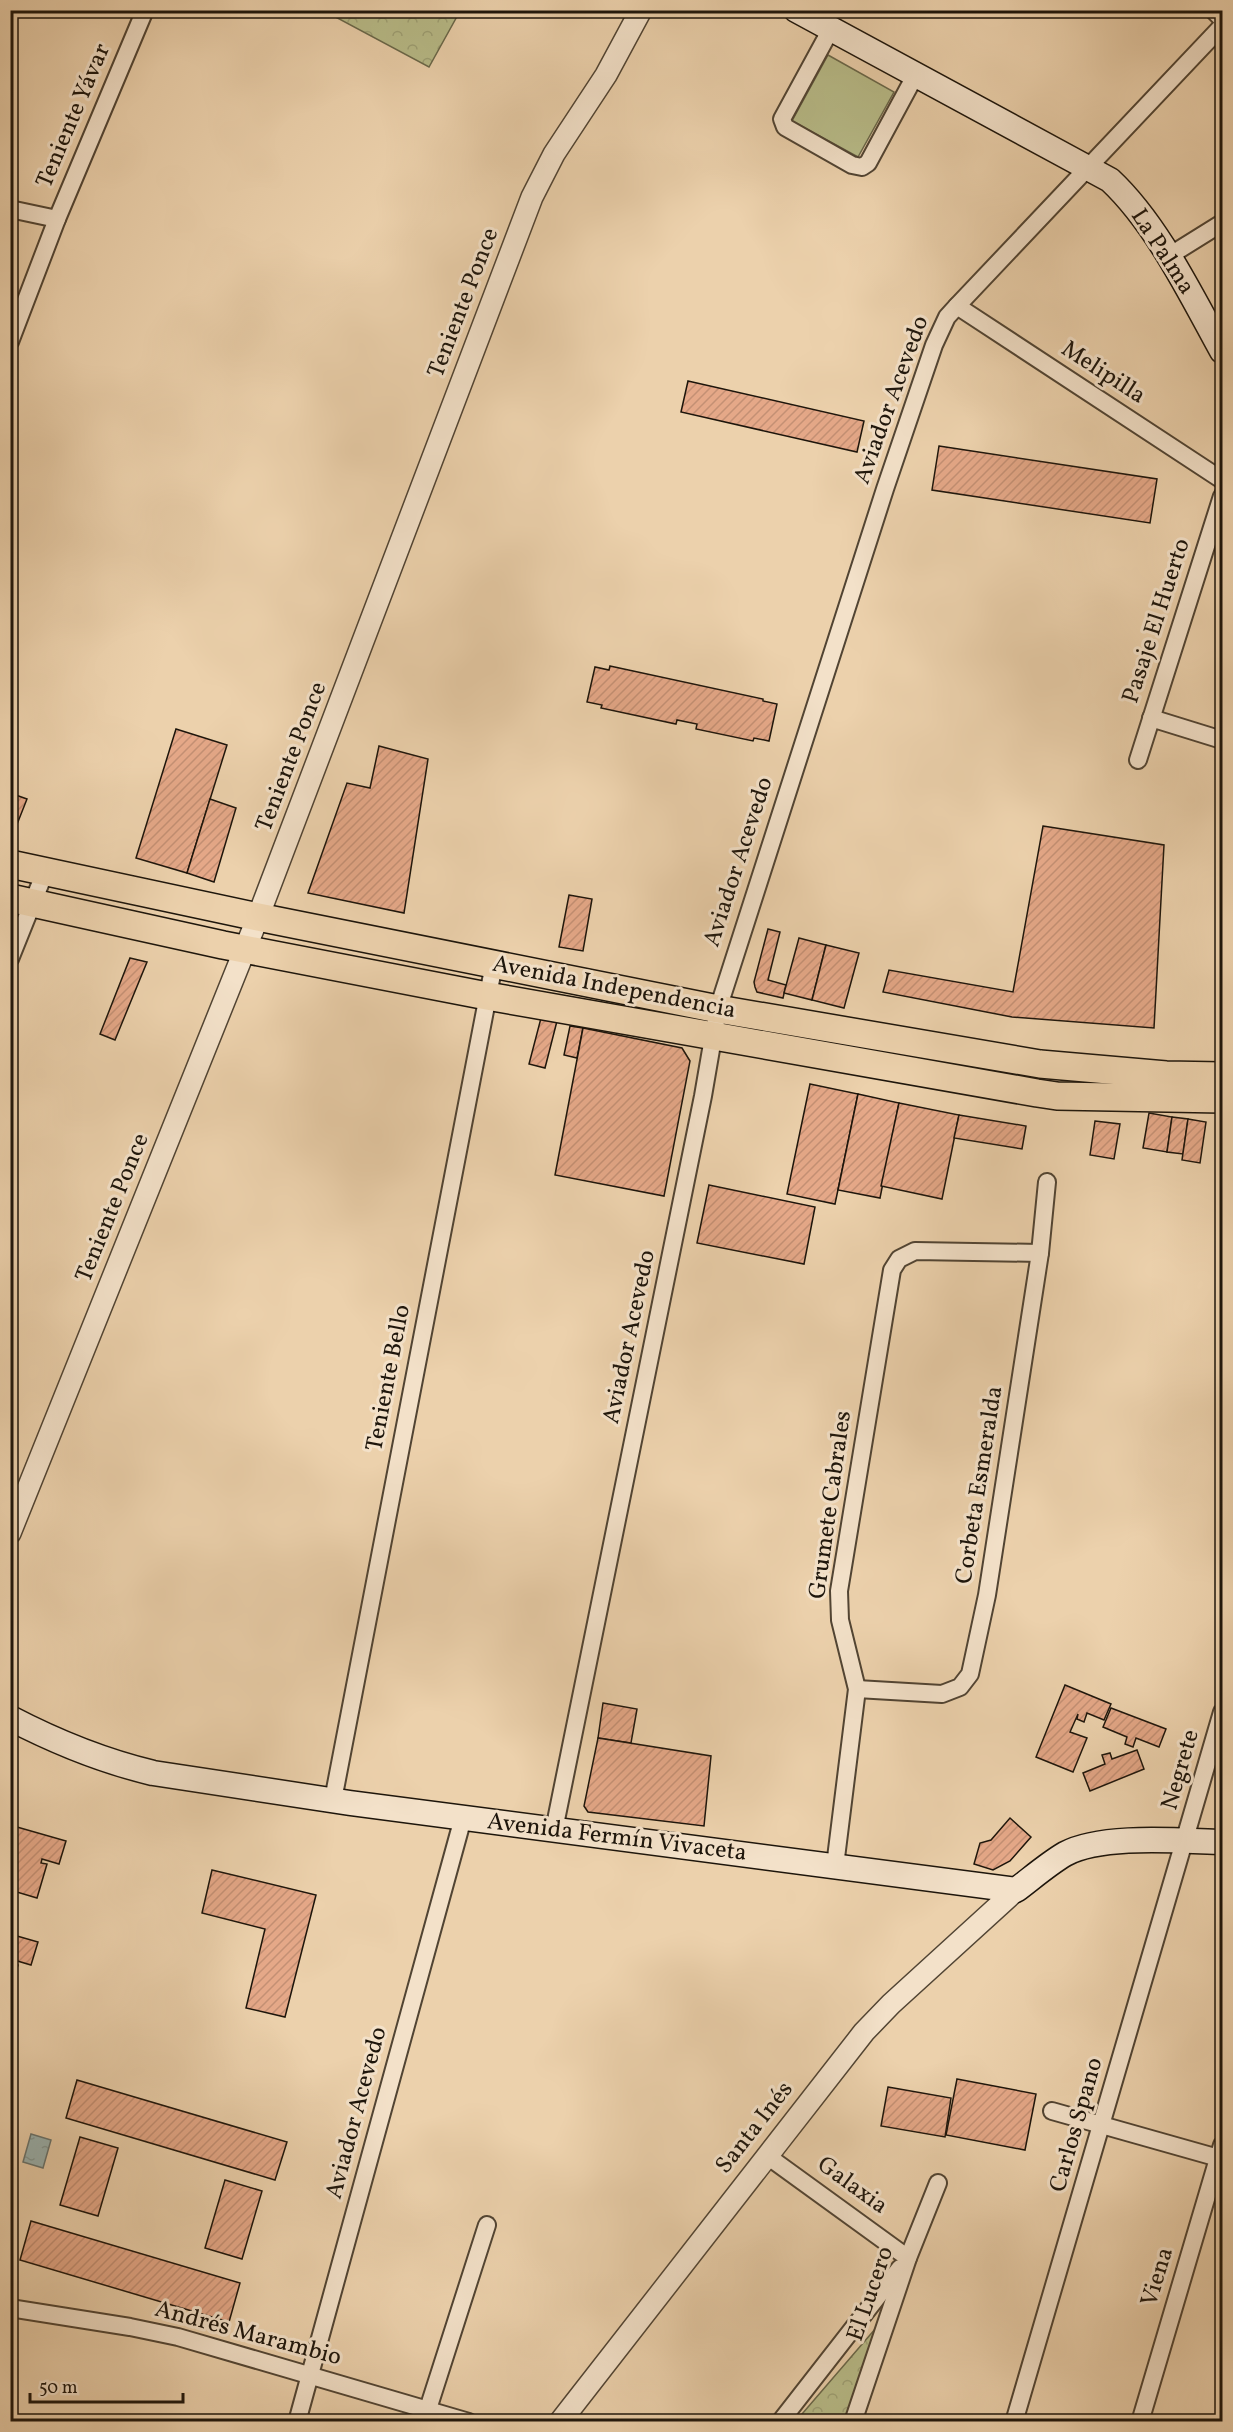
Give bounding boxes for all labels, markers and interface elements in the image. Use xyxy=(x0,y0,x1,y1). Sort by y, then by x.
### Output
street label: Teniente Yávar xyxy=(28,38,120,194)
street label: La Palma xyxy=(1121,202,1203,302)
street label: Teniente Ponce xyxy=(420,223,508,383)
street label: Aviador Acevedo xyxy=(846,311,938,489)
street label: Melipilla xyxy=(1054,333,1152,413)
street label: Pasaje El Huerto xyxy=(1114,534,1200,708)
street label: Teniente Ponce xyxy=(248,677,336,837)
street label: Aviador Acevedo xyxy=(696,773,782,951)
street label: Avenida Independencia xyxy=(489,948,739,1028)
street label: Teniente Ponce xyxy=(68,1128,158,1288)
street label: Aviador Acevedo xyxy=(595,1247,665,1427)
street label: Teniente Bello xyxy=(358,1302,420,1454)
street label: Corbeta Esmeralda xyxy=(948,1383,1012,1587)
street label: Grumete Cabrales xyxy=(801,1409,861,1601)
street label: Negrete xyxy=(1153,1726,1209,1814)
street label: Avenida Fermín Vivaceta xyxy=(485,1805,749,1871)
street label: Aviador Acevedo xyxy=(318,2023,396,2203)
street label: Carlos Spano xyxy=(1042,2054,1112,2196)
street label: Santa Inés xyxy=(708,2075,802,2181)
street label: Galaxia xyxy=(810,2149,894,2223)
street label: El Lucero xyxy=(839,2242,903,2346)
street label: Viena xyxy=(1133,2243,1183,2311)
street label: Andrés Marambio xyxy=(151,2293,345,2375)
scale bar xyxy=(30,2366,183,2404)
text: 50 m xyxy=(39,2376,78,2401)

